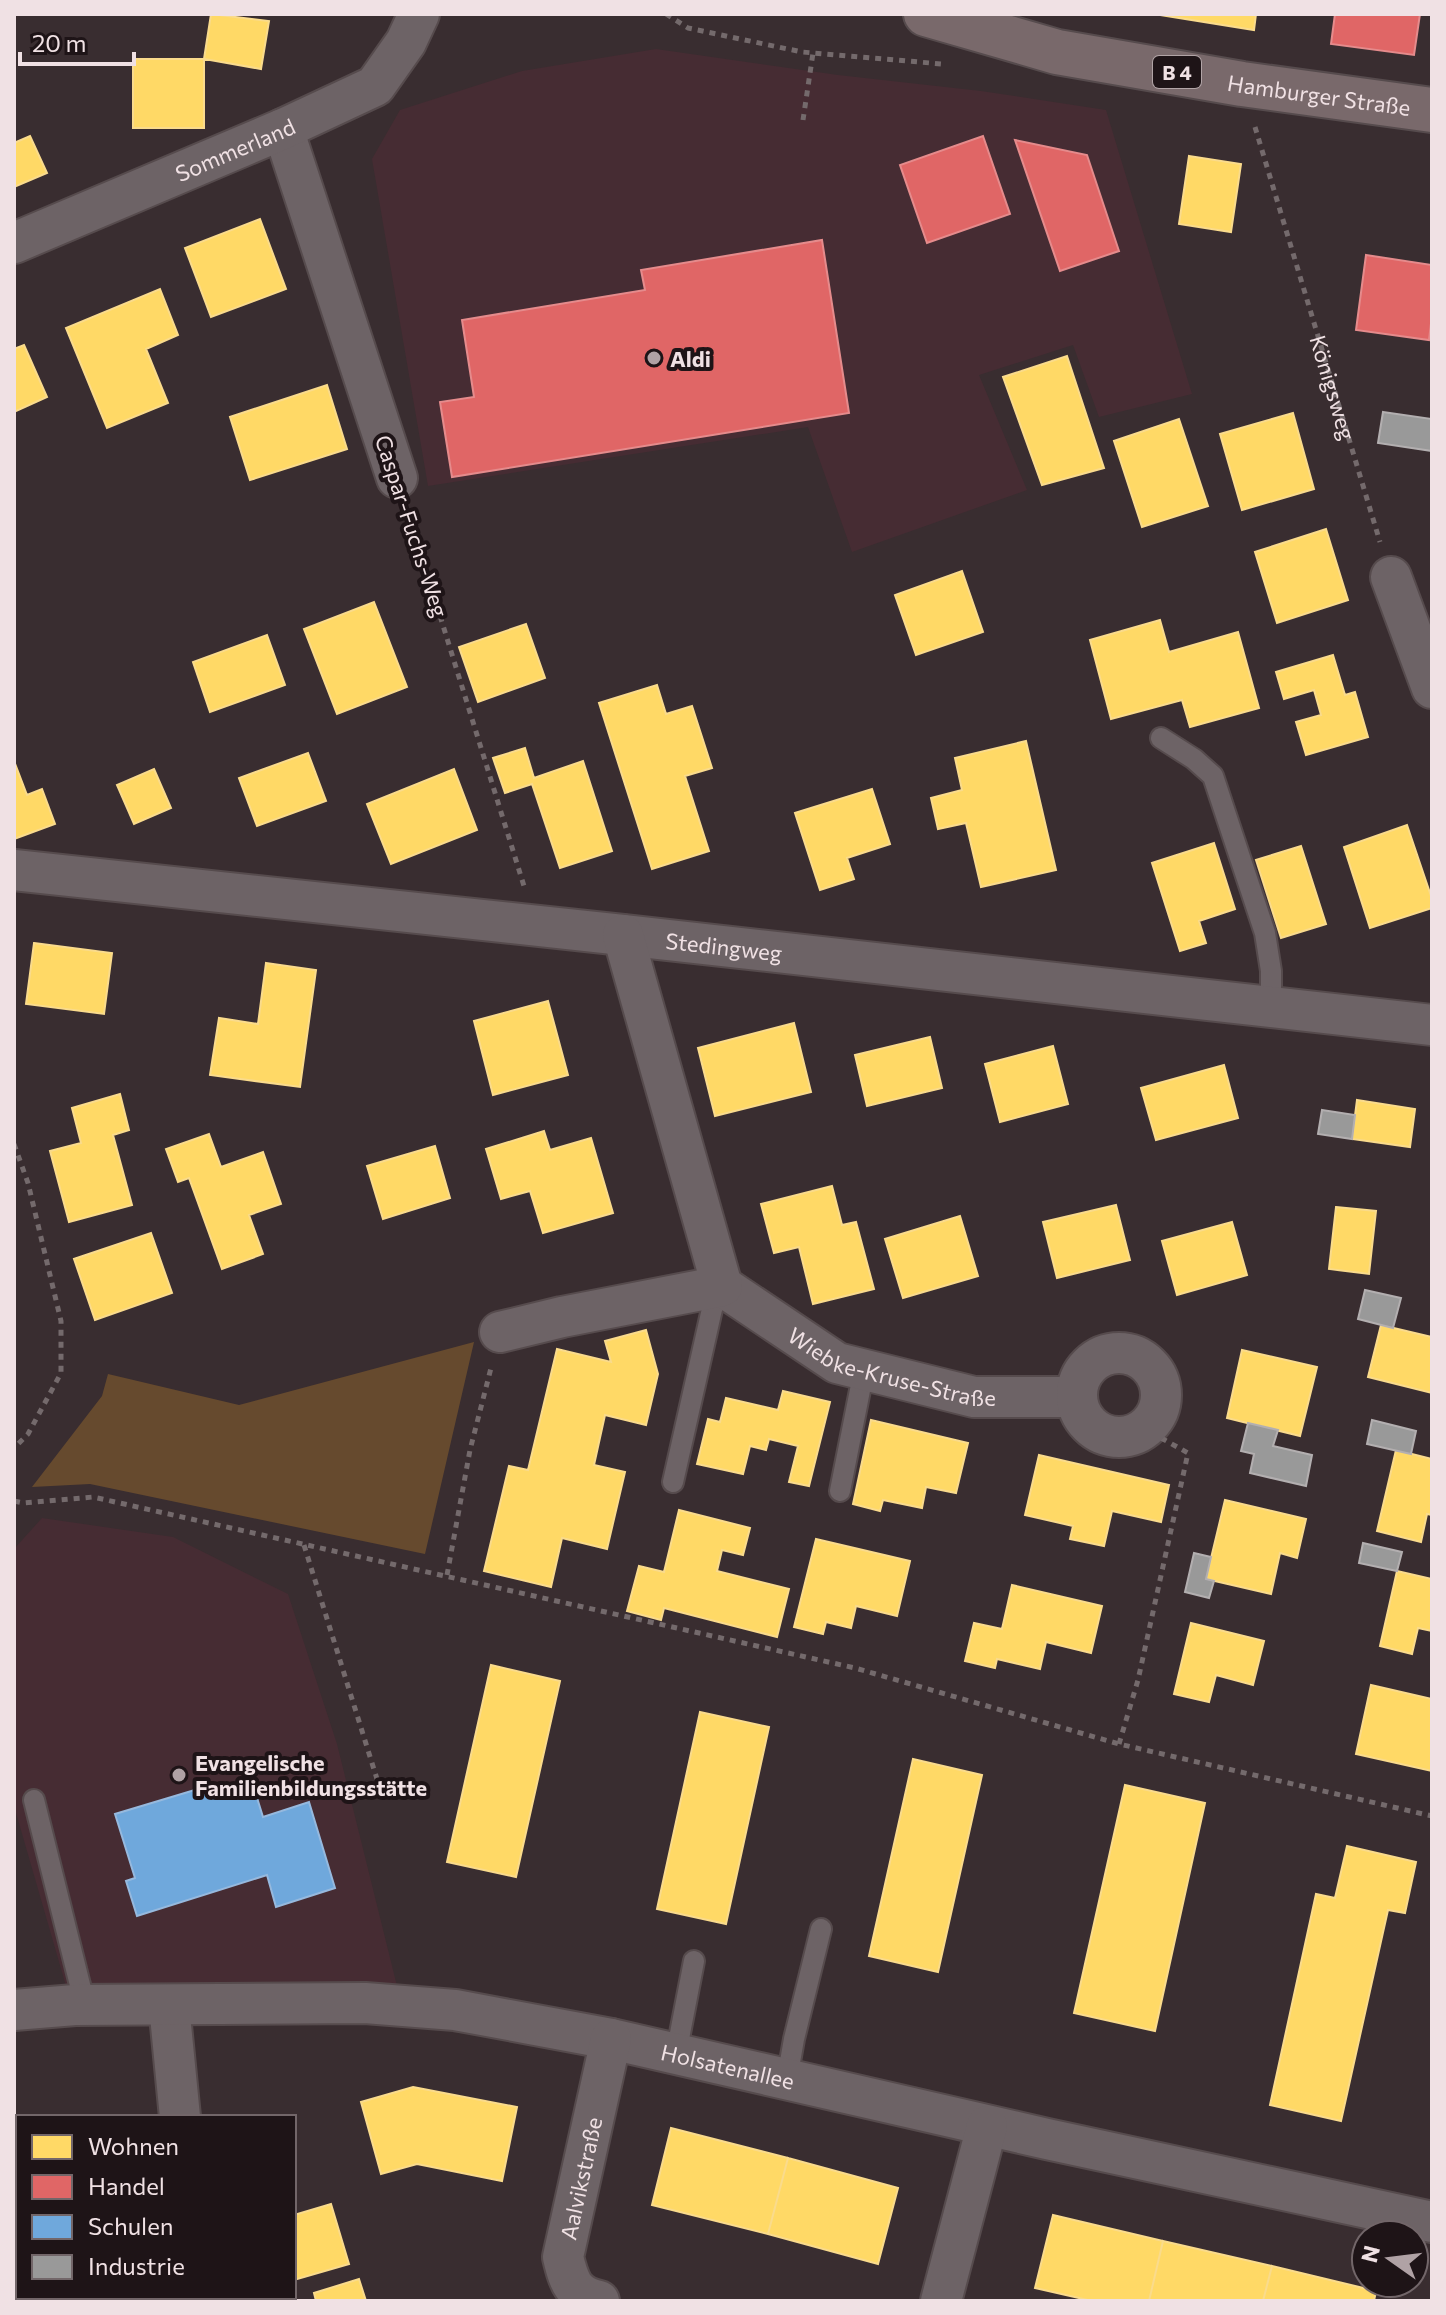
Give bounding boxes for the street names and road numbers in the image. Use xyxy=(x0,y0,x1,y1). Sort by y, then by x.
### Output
road number: B 4 xyxy=(1153,56,1201,88)
street label: Hamburger Straße xyxy=(1226,68,1412,120)
street label: Sommerland xyxy=(171,112,299,187)
street label: Königsweg xyxy=(1305,332,1362,443)
street label: Caspar-Fuchs-Weg xyxy=(370,432,454,621)
street label: Stedingweg xyxy=(664,926,784,966)
street label: Wiebke-Kruse-Straße xyxy=(783,1321,996,1411)
street label: Holsatenallee xyxy=(659,2037,797,2094)
street label: Aalvikstraße xyxy=(554,2114,607,2242)

